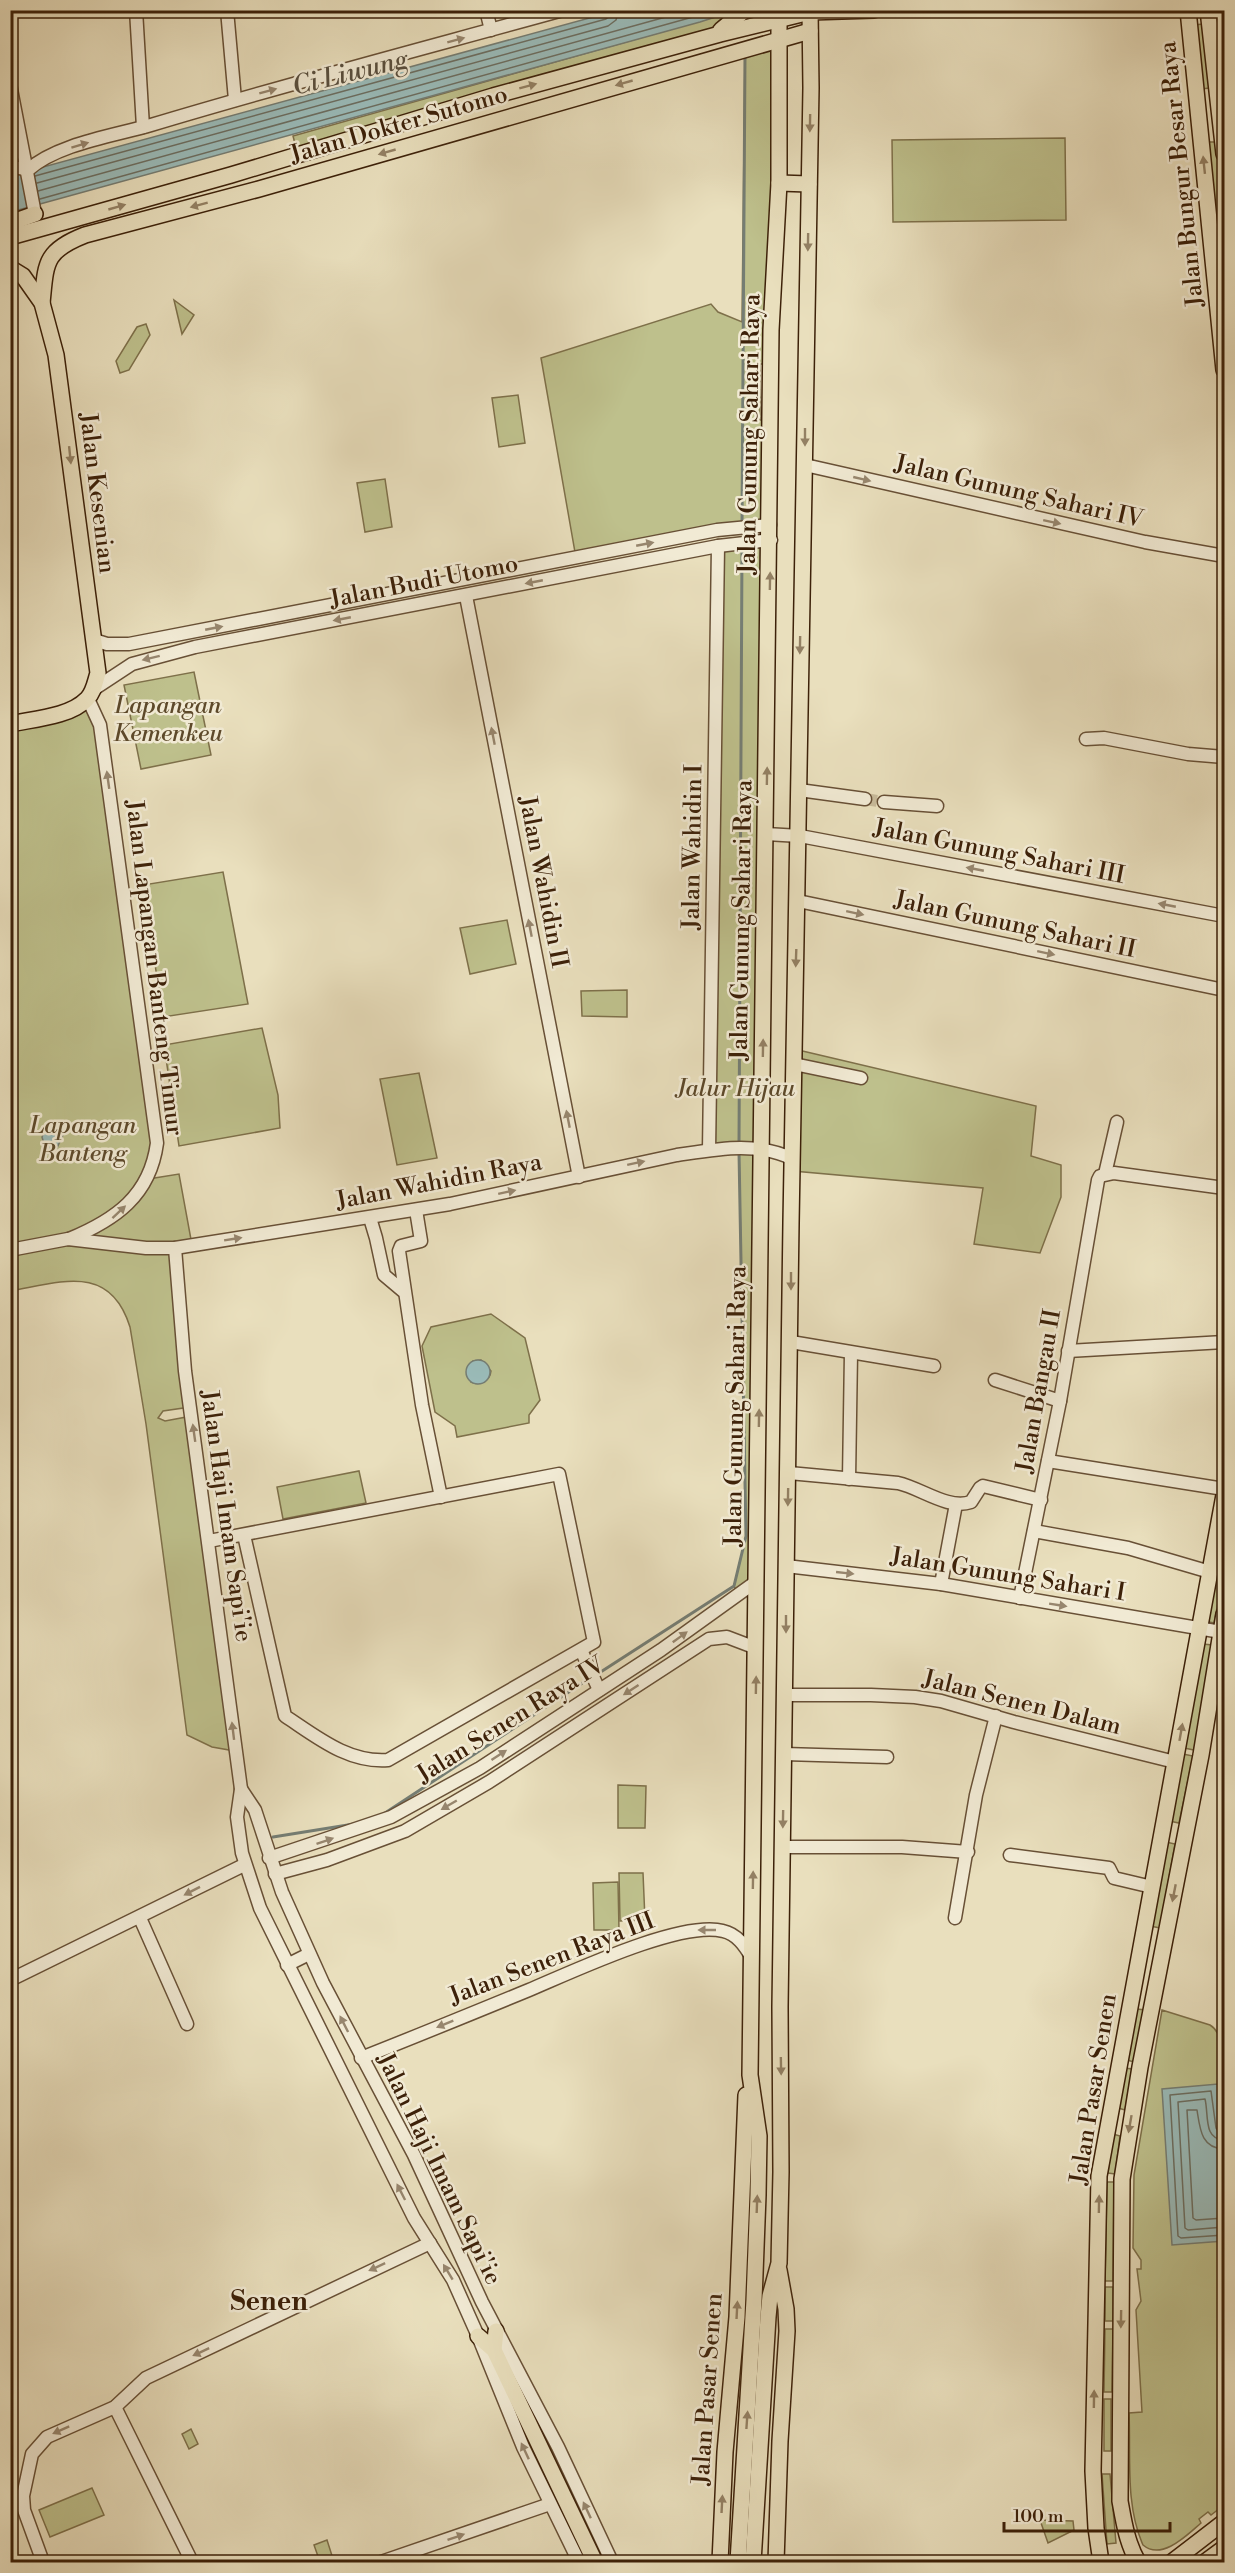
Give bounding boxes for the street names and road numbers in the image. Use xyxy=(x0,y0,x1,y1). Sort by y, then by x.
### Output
street label: Jalan Bungur Besar Raya xyxy=(1153,39,1211,309)
street label: Jalan Dokter Sutomo xyxy=(286,80,511,171)
street label: Jalan Gunung Sahari Raya xyxy=(733,293,767,576)
street label: Jalan Kesenian xyxy=(72,410,122,575)
street label: Jalan Gunung Sahari IV xyxy=(891,449,1147,535)
street label: Jalan Budi Utomo xyxy=(326,549,521,615)
street label: Jalan Wahidin I xyxy=(677,764,709,931)
street label: Jalan Gunung Sahari Raya xyxy=(725,779,759,1062)
street label: Jalan Wahidin II xyxy=(511,793,574,970)
street label: Jalan Lapangan Banteng Timur xyxy=(118,797,189,1138)
street label: Jalan Gunung Sahari III xyxy=(870,813,1127,891)
street label: Jalan Gunung Sahari II xyxy=(891,885,1138,965)
street label: Jalan Wahidin Raya xyxy=(333,1147,545,1217)
street label: Jalan Gunung Sahari Raya xyxy=(719,1265,753,1548)
street label: Jalan Bangau II xyxy=(1010,1307,1068,1476)
street label: Jalan Haji Imam Sapi'ie xyxy=(193,1387,259,1644)
street label: Jalan Gunung Sahari I xyxy=(888,1541,1127,1608)
street label: Jalan Senen Raya IV xyxy=(410,1649,611,1791)
street label: Jalan Senen Dalam xyxy=(919,1664,1124,1742)
street label: Jalan Senen Raya III xyxy=(444,1906,659,2012)
street label: Jalan Pasar Senen xyxy=(1064,1991,1124,2188)
street label: Jalan Haji Imam Sapi'ie xyxy=(369,2047,508,2290)
street label: Jalan Pasar Senen xyxy=(686,2292,730,2487)

